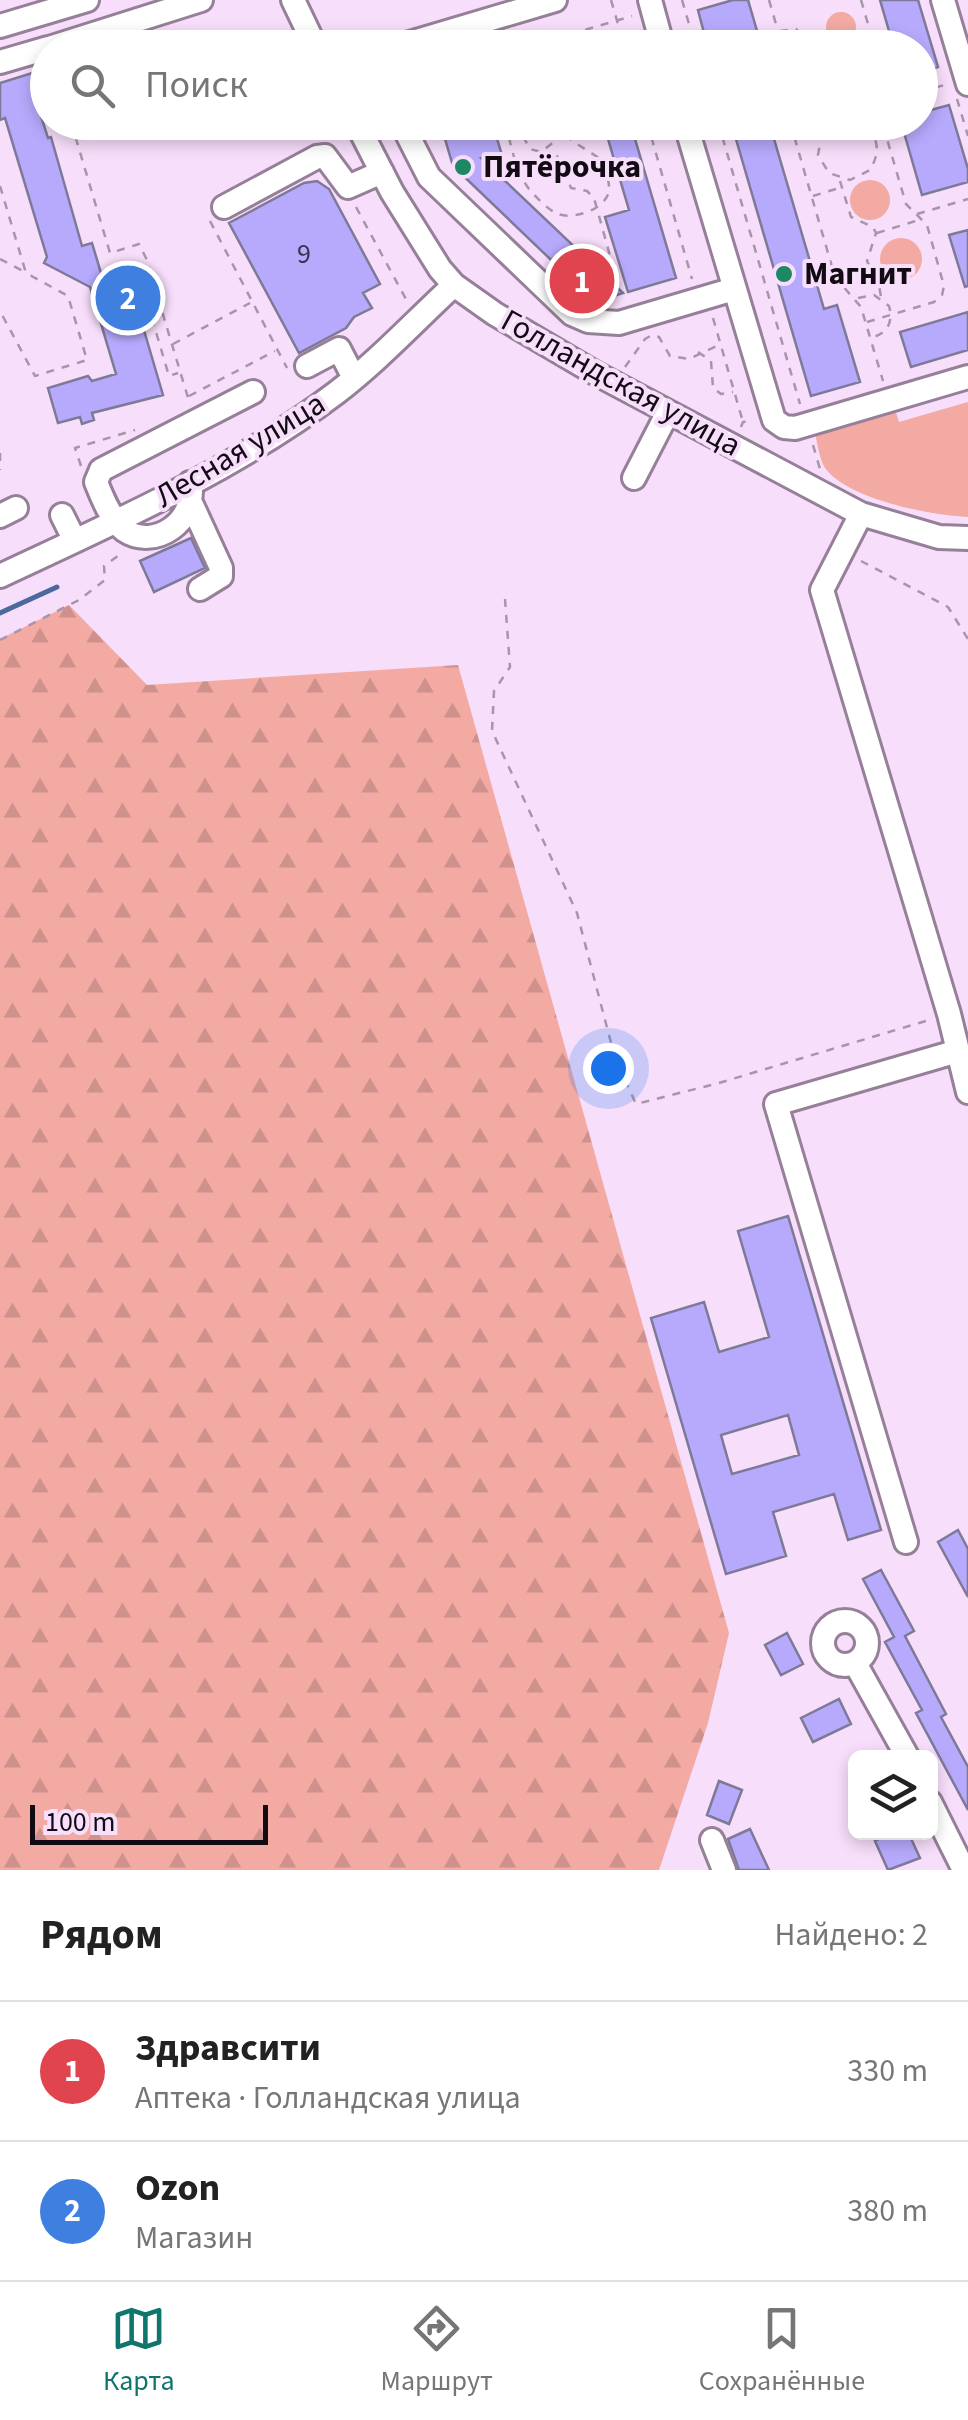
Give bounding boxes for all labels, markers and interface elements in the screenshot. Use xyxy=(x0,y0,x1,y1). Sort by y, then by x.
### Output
search box xyxy=(30,30,938,140)
icon: search xyxy=(65,58,120,113)
text: Поиск xyxy=(145,58,248,112)
place label: Пятёрочка xyxy=(483,144,641,190)
marker: Пятёрочка xyxy=(452,156,474,178)
house number: 9 xyxy=(297,234,311,274)
pin: 1 xyxy=(550,244,614,318)
place label: Магнит xyxy=(804,251,912,297)
pin: 2 xyxy=(96,260,160,336)
marker: Магнит xyxy=(773,263,795,285)
street label: Голландская улица xyxy=(493,298,749,468)
street label: Лесная улица xyxy=(146,381,334,519)
your location xyxy=(583,1043,634,1094)
map controls xyxy=(848,1750,938,1840)
button: layers xyxy=(848,1750,938,1840)
scale bar xyxy=(30,1800,268,1844)
text: 100 m xyxy=(45,1802,116,1842)
text: Рядом xyxy=(40,1905,163,1965)
text: Найдено: 2 xyxy=(774,1912,928,1958)
text: Здравсити xyxy=(135,2021,321,2075)
text: 1 xyxy=(64,2048,81,2094)
text: 330 m xyxy=(847,2048,928,2094)
text: Аптека · Голландская улица xyxy=(135,2075,521,2121)
text: Ozon xyxy=(135,2161,220,2215)
text: 2 xyxy=(64,2188,81,2234)
text: 380 m xyxy=(847,2188,928,2234)
text: Магазин xyxy=(135,2215,253,2261)
tab: Карта xyxy=(103,2301,175,2401)
tab: Маршрут xyxy=(381,2301,493,2401)
tab: Сохранённые xyxy=(699,2301,865,2401)

